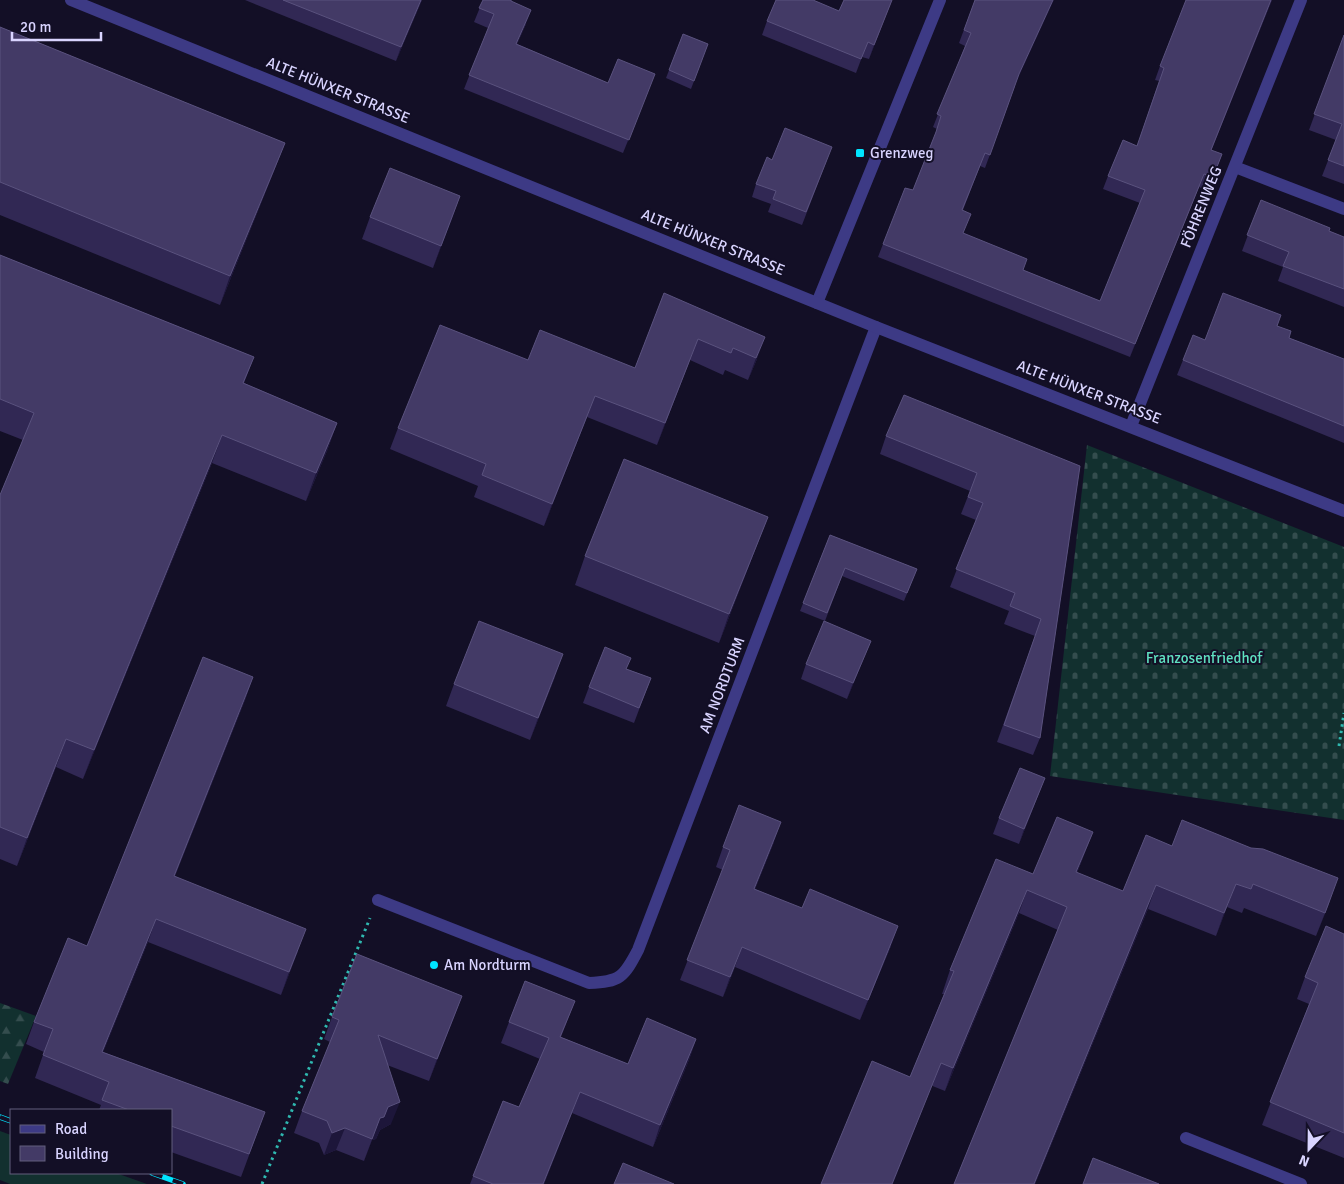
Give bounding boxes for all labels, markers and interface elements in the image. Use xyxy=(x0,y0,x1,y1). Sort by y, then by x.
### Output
scale bar xyxy=(12,10,101,42)
text: 20 m xyxy=(20,18,51,36)
street label: ALTE HÜNXER STRASSE xyxy=(264,53,412,127)
place label: Grenzweg xyxy=(870,144,933,162)
marker: Grenzweg xyxy=(854,147,866,159)
street label: FÖHRENWEG xyxy=(1177,164,1225,250)
street label: ALTE HÜNXER STRASSE xyxy=(639,205,787,279)
street label: ALTE HÜNXER STRASSE xyxy=(1014,356,1164,428)
street label: AM NORDTURM xyxy=(695,634,749,736)
park label: Franzosenfriedhof xyxy=(1146,649,1263,667)
place label: Am Nordturm xyxy=(444,956,531,974)
marker: Am Nordturm xyxy=(428,959,440,971)
legend xyxy=(10,1109,172,1174)
text: Road xyxy=(55,1120,87,1138)
north arrow xyxy=(1284,1124,1334,1174)
text: Building xyxy=(55,1145,109,1163)
text: N xyxy=(1297,1151,1312,1170)

